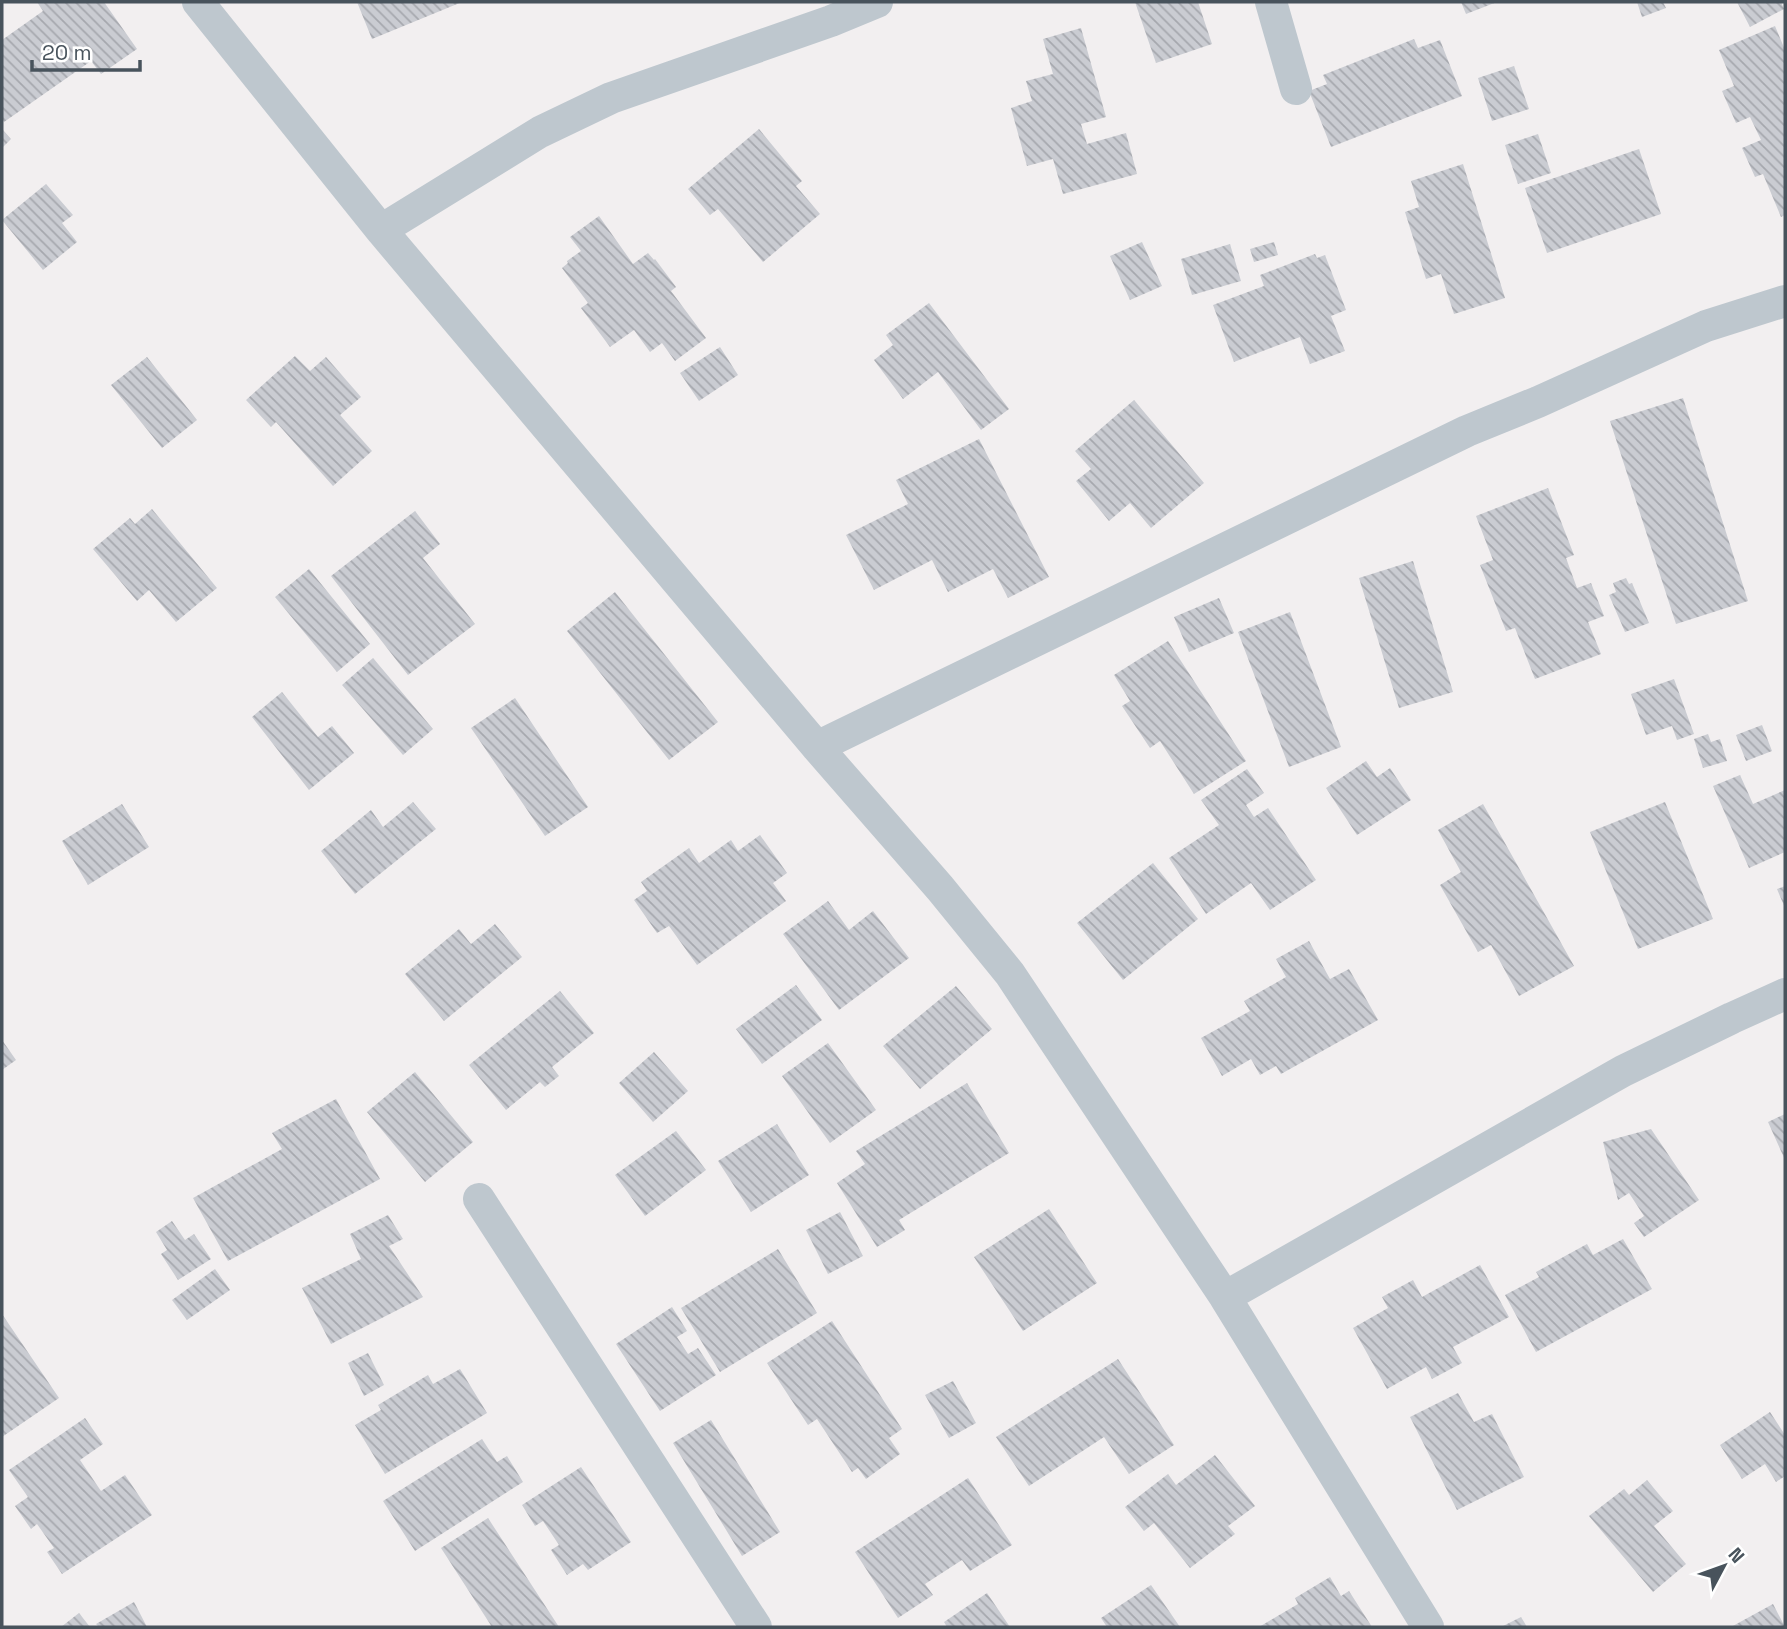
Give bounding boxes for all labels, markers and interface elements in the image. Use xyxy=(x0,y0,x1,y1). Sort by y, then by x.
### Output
scale bar xyxy=(32,28,140,72)
text: 20 m xyxy=(42,39,92,66)
north arrow xyxy=(1689,1531,1759,1601)
text: N xyxy=(1723,1542,1750,1568)

